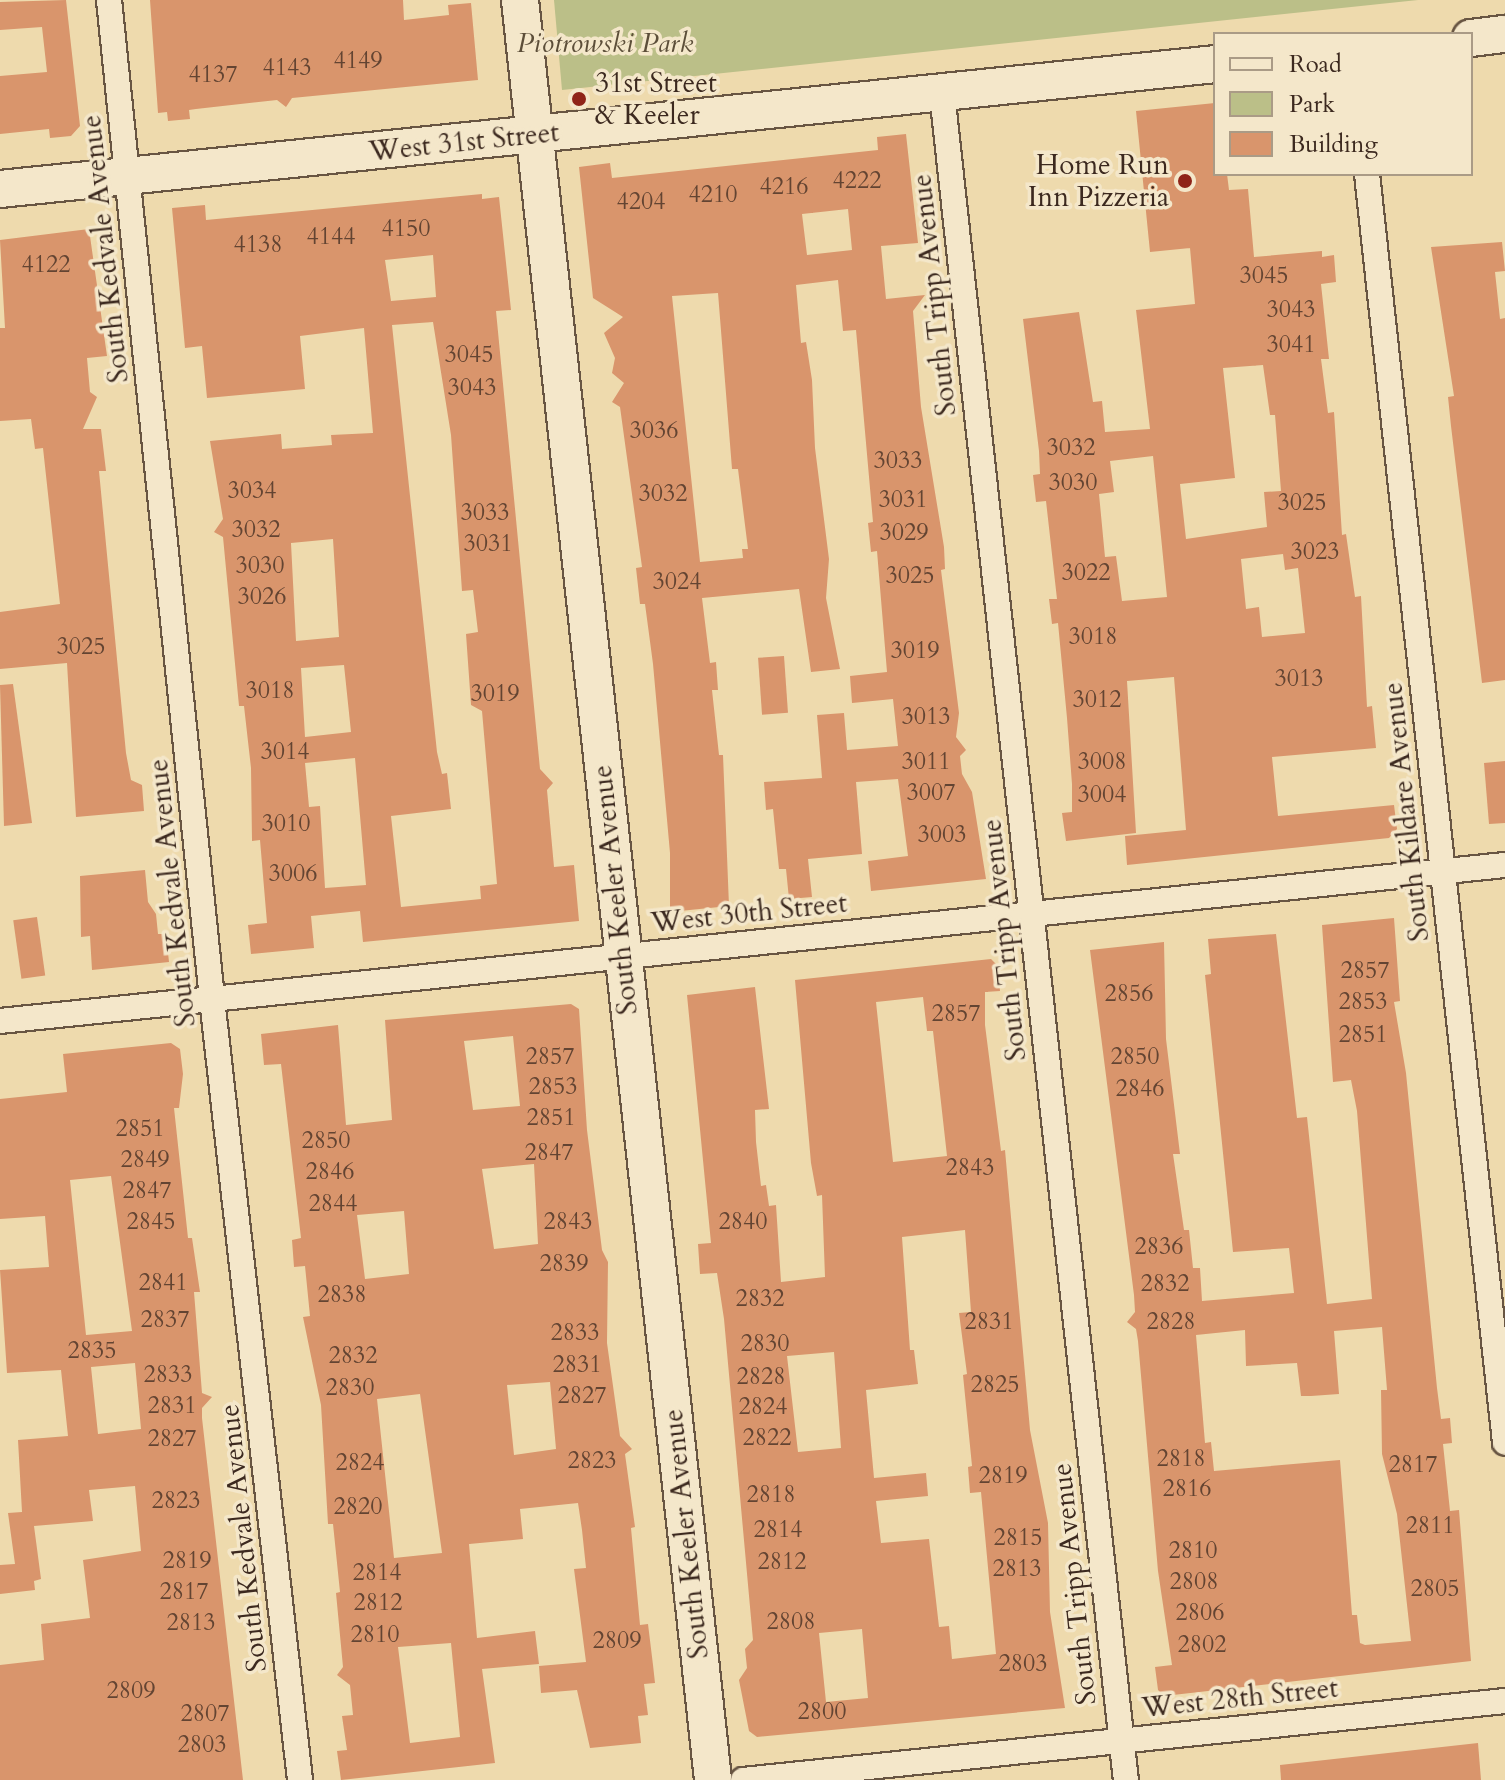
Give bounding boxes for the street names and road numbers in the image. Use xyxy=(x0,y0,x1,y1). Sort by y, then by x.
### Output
street label: South Kedvale Avenue xyxy=(74,113,136,385)
street label: West 31st Street xyxy=(367,115,561,169)
street label: South Tripp Avenue xyxy=(905,172,963,418)
street label: South Kildare Avenue xyxy=(1376,681,1436,943)
street label: South Kedvale Avenue xyxy=(141,757,203,1029)
street label: South Keeler Avenue xyxy=(585,763,645,1017)
street label: South Tripp Avenue xyxy=(975,817,1033,1063)
street label: West 30th Street xyxy=(649,886,849,940)
street label: South Kedvale Avenue xyxy=(212,1402,274,1674)
street label: South Keeler Avenue xyxy=(656,1407,716,1661)
street label: South Tripp Avenue xyxy=(1045,1461,1103,1707)
street label: West 28th Street xyxy=(1140,1671,1340,1725)

